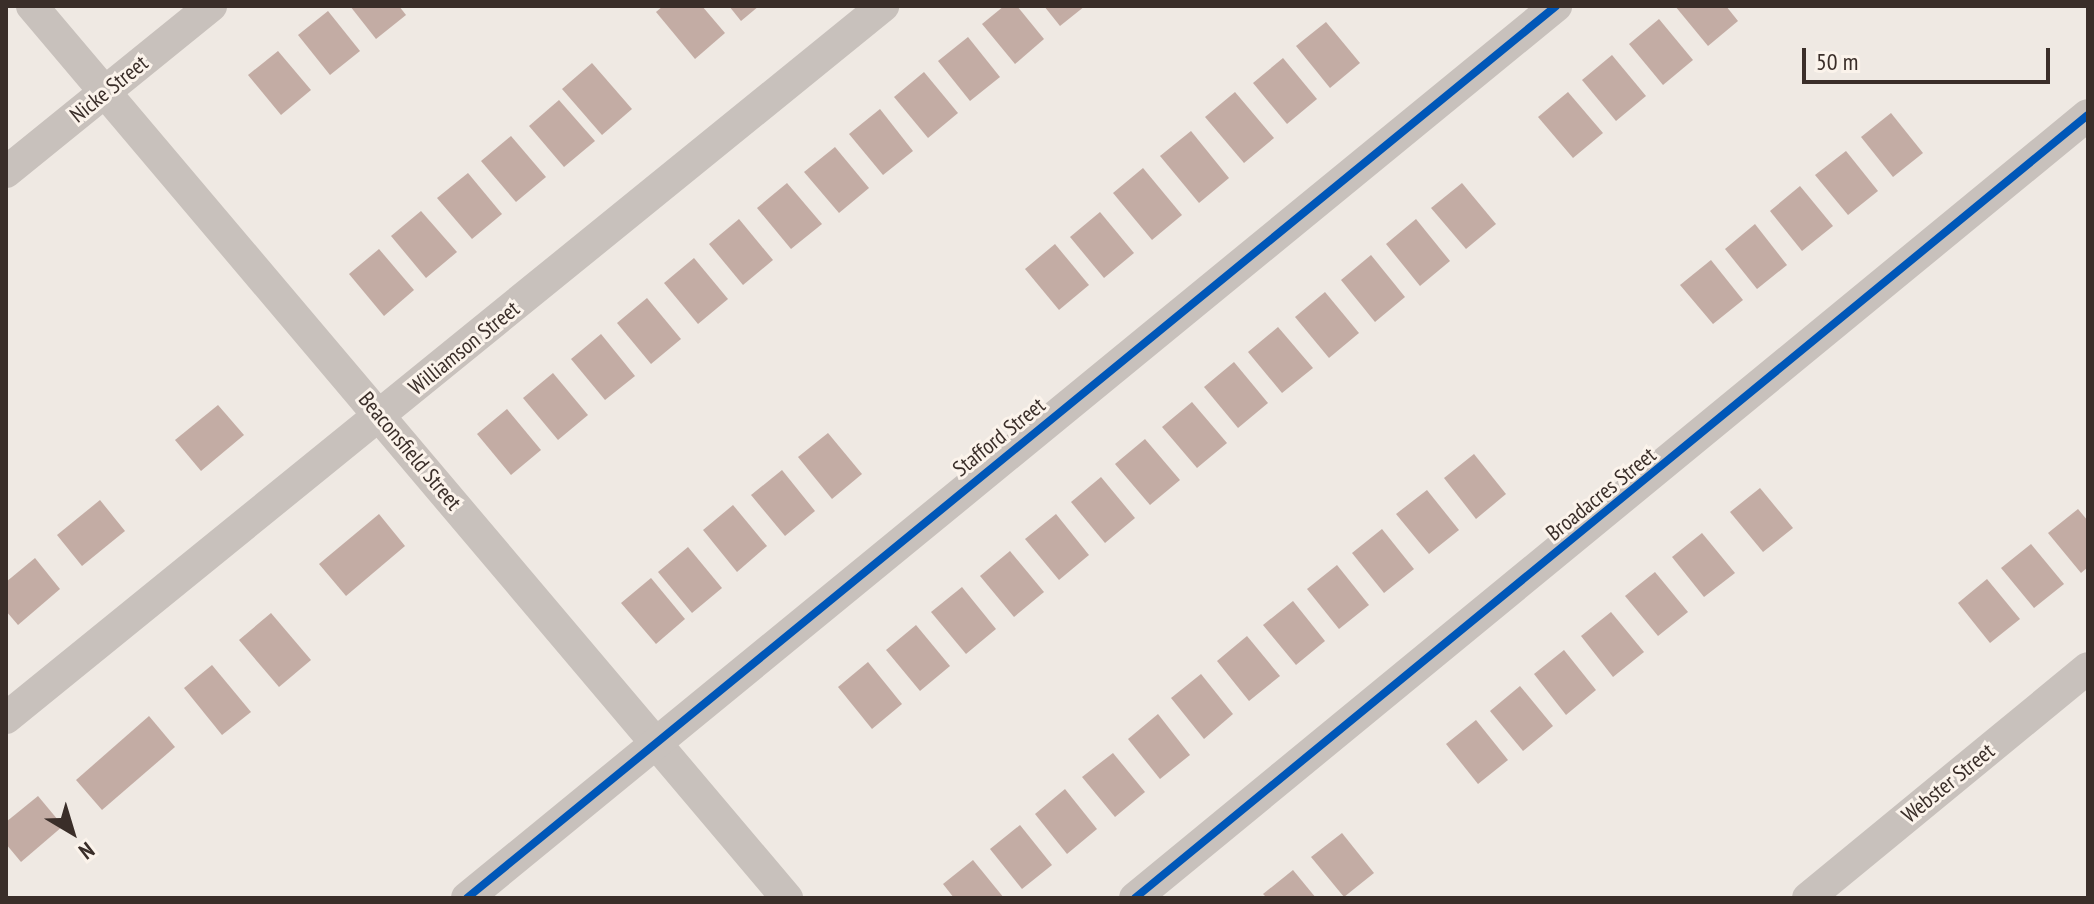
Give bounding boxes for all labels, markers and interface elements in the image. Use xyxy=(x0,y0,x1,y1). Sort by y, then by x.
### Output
scale bar xyxy=(1806,32,2054,82)
text: 50 m xyxy=(1816,46,1858,77)
street label: Nicke Street xyxy=(65,50,153,128)
street label: Williamson Street xyxy=(403,295,525,401)
street label: Beaconsfield Street xyxy=(353,387,467,515)
street label: Stafford Street xyxy=(948,392,1050,482)
street label: Broadacres Street xyxy=(1541,442,1661,546)
street label: Webster Street xyxy=(1896,738,2000,828)
north arrow xyxy=(32,792,112,872)
text: N xyxy=(73,836,100,866)

